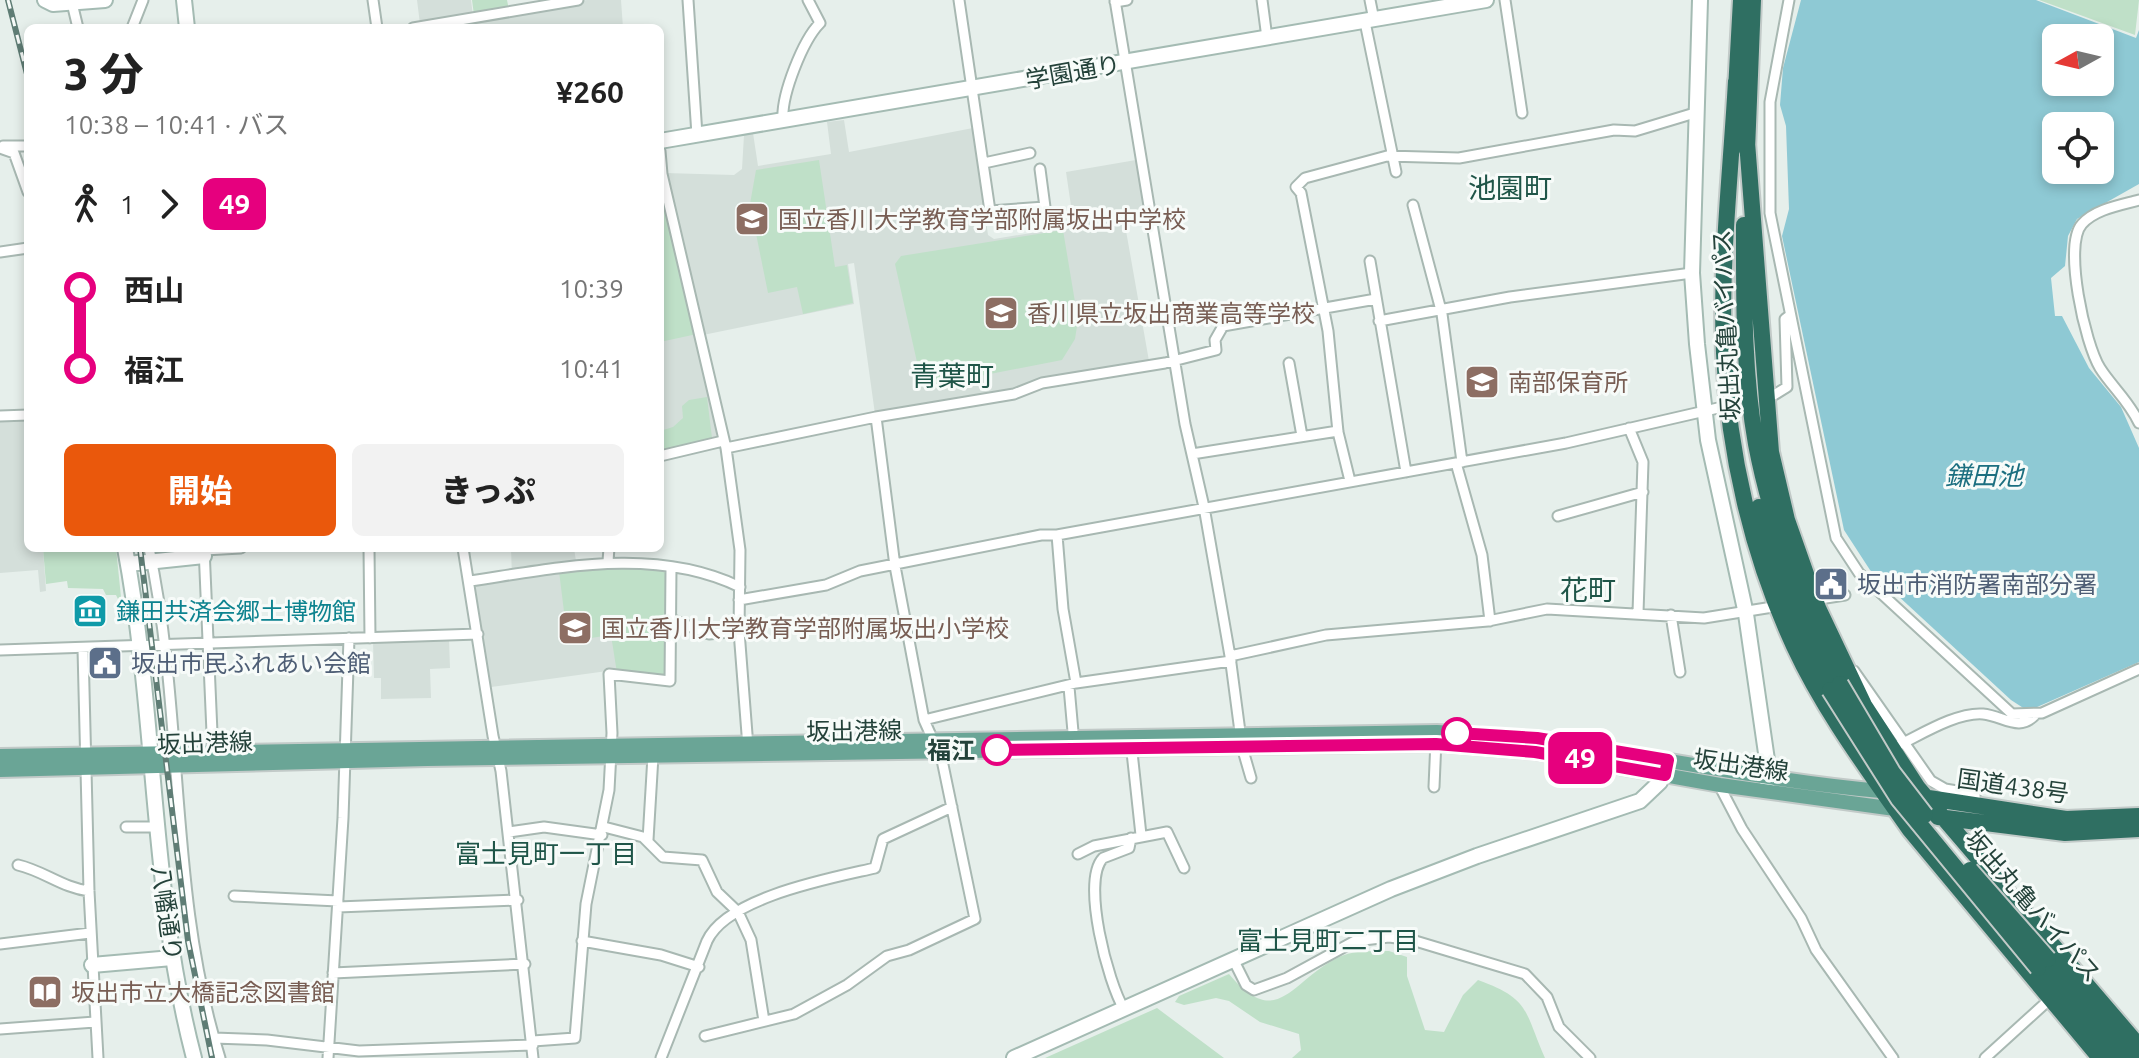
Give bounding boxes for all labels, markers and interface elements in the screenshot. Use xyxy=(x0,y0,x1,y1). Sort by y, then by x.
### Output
north arrow xyxy=(2042,24,2114,96)
map controls xyxy=(2042,24,2114,184)
text: 3 分 xyxy=(64,49,143,98)
street label: 学園通り xyxy=(1023,50,1123,94)
text: ¥260 xyxy=(556,75,624,109)
text: 10:38 – 10:41 · バス xyxy=(64,110,289,139)
button: locate xyxy=(2042,112,2114,184)
district label: 池園町 xyxy=(1468,172,1552,203)
icon: walk xyxy=(64,182,108,226)
icon: forward xyxy=(147,182,191,226)
text: 49 xyxy=(219,188,250,219)
text: 1 xyxy=(120,190,135,219)
school or university icon: 国立香川大学教育学部附属坂出中学校 xyxy=(733,200,771,238)
place label: 国立香川大学教育学部附属坂出中学校 xyxy=(778,206,1186,233)
street label: 坂出丸亀バイパス xyxy=(1708,229,1744,421)
text: 西山 xyxy=(124,273,184,307)
text: 10:39 xyxy=(559,274,624,303)
school or university icon: 香川県立坂出商業高等学校 xyxy=(982,294,1020,332)
place label: 香川県立坂出商業高等学校 xyxy=(1027,300,1315,327)
text: 福江 xyxy=(124,353,184,387)
text: 10:41 xyxy=(559,354,624,383)
district label: 青葉町 xyxy=(910,360,994,391)
school or university icon: 南部保育所 xyxy=(1463,363,1501,401)
place label: 南部保育所 xyxy=(1508,369,1628,396)
button: 開始 xyxy=(64,444,336,536)
button: きっぷ xyxy=(352,444,624,536)
water label: 鎌田池 xyxy=(1945,461,2026,490)
public building icon: 坂出市消防署南部分署 xyxy=(1812,565,1850,603)
place label: 坂出市消防署南部分署 xyxy=(1857,571,2097,598)
district label: 花町 xyxy=(1560,574,1616,605)
museum icon: 鎌田共済会郷土博物館 xyxy=(71,592,109,630)
place label: 鎌田共済会郷土博物館 xyxy=(116,598,356,625)
school or university icon: 国立香川大学教育学部附属坂出小学校 xyxy=(556,609,594,647)
place label: 国立香川大学教育学部附属坂出小学校 xyxy=(601,615,1009,642)
public building icon: 坂出市民ふれあい会館 xyxy=(86,644,124,682)
place label: 坂出市民ふれあい会館 xyxy=(131,650,371,677)
street label: 坂出港線 xyxy=(806,717,902,745)
unlabelled marker xyxy=(1442,718,1472,748)
street label: 坂出港線 xyxy=(157,728,253,758)
line badge: 49 xyxy=(1544,732,1616,784)
marker: 福江 xyxy=(982,735,1012,765)
place label: 福江 xyxy=(927,737,975,764)
text: 49 xyxy=(1564,742,1596,773)
street label: 坂出港線 xyxy=(1692,745,1790,785)
street label: 国道438号 xyxy=(1955,765,2071,807)
street label: 坂出丸亀バイパス xyxy=(1960,825,2106,987)
district label: 富士見町一丁目 xyxy=(455,839,637,868)
street label: 八幡通り xyxy=(147,864,187,962)
district label: 富士見町二丁目 xyxy=(1237,926,1419,955)
library icon: 坂出市立大橋記念図書館 xyxy=(26,973,64,1011)
place label: 坂出市立大橋記念図書館 xyxy=(71,979,335,1006)

